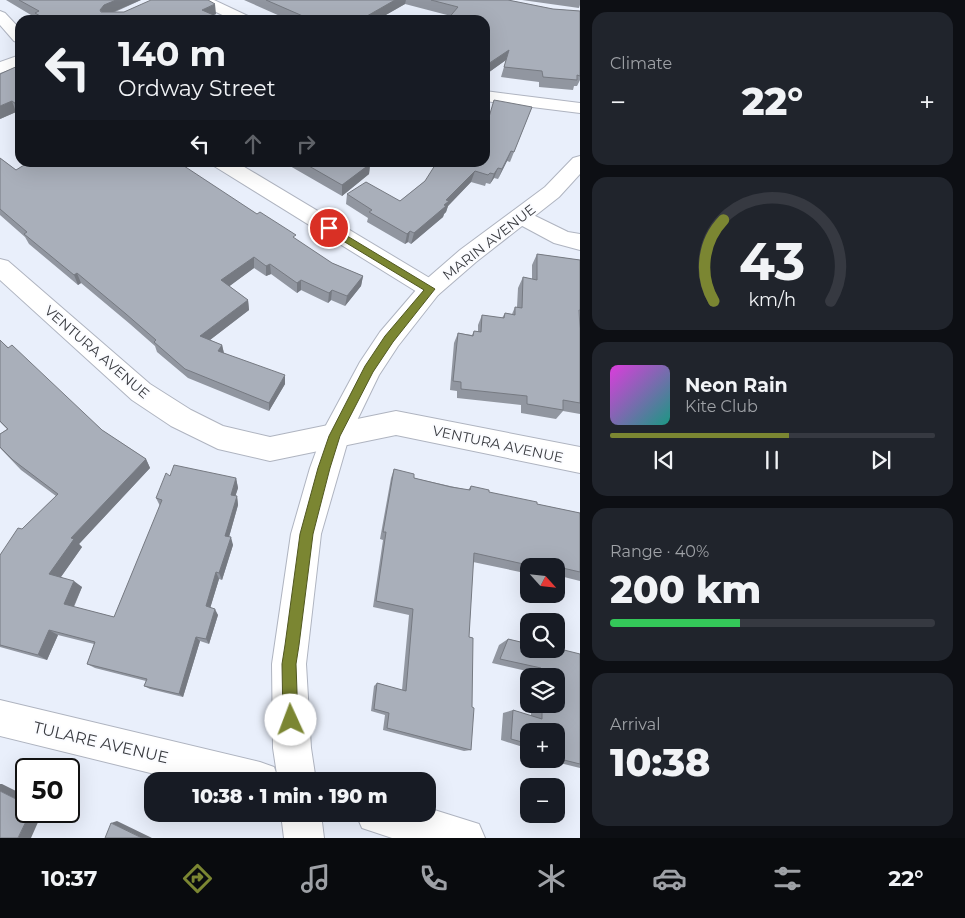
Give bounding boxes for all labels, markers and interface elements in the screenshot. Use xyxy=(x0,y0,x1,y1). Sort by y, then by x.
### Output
text: 140 m xyxy=(118,32,226,75)
icon: left xyxy=(35,35,100,100)
text: Climate xyxy=(610,54,672,73)
text: Ordway Street xyxy=(118,75,276,102)
text: 22° xyxy=(742,78,803,125)
text: − xyxy=(610,85,626,119)
text: + xyxy=(919,85,935,119)
icon: left xyxy=(186,130,214,158)
icon: ahead xyxy=(239,130,267,158)
icon: right xyxy=(292,130,320,158)
street label: MARIN AVENUE xyxy=(439,200,539,284)
pin xyxy=(308,207,350,249)
icon: arrive xyxy=(315,214,343,242)
text: 43 xyxy=(739,230,806,293)
text: km/h xyxy=(749,289,796,310)
street label: VENTURA AVENUE xyxy=(41,301,153,403)
text: Neon Rain xyxy=(685,374,788,397)
text: Kite Club xyxy=(685,397,758,416)
street label: VENTURA AVENUE xyxy=(431,421,565,467)
icon: previous xyxy=(650,446,678,474)
icon: pause xyxy=(758,446,786,474)
icon: next xyxy=(867,446,895,474)
text: Range · 40% xyxy=(610,542,709,561)
north arrow xyxy=(520,558,565,602)
map controls xyxy=(520,558,565,823)
text: 200 km xyxy=(610,566,761,613)
button: search xyxy=(520,613,565,658)
button: layers xyxy=(520,668,565,713)
position arrow xyxy=(264,693,316,745)
text: Arrival xyxy=(610,715,660,734)
street label: TULARE AVENUE xyxy=(32,718,170,767)
button: + xyxy=(520,723,565,768)
text: 10:38 xyxy=(610,739,711,786)
speed limit sign: 50 xyxy=(15,758,80,823)
button: − xyxy=(520,778,565,823)
text: 10:38 · 1 min · 190 m xyxy=(192,785,388,808)
icon: directions xyxy=(180,861,215,896)
icon: music xyxy=(298,861,333,896)
icon: phone xyxy=(416,861,451,896)
icon: climate xyxy=(534,861,569,896)
icon: car xyxy=(652,861,687,896)
icon: filters xyxy=(770,861,805,896)
text: 10:37 xyxy=(42,865,97,892)
text: 22° xyxy=(888,865,923,892)

